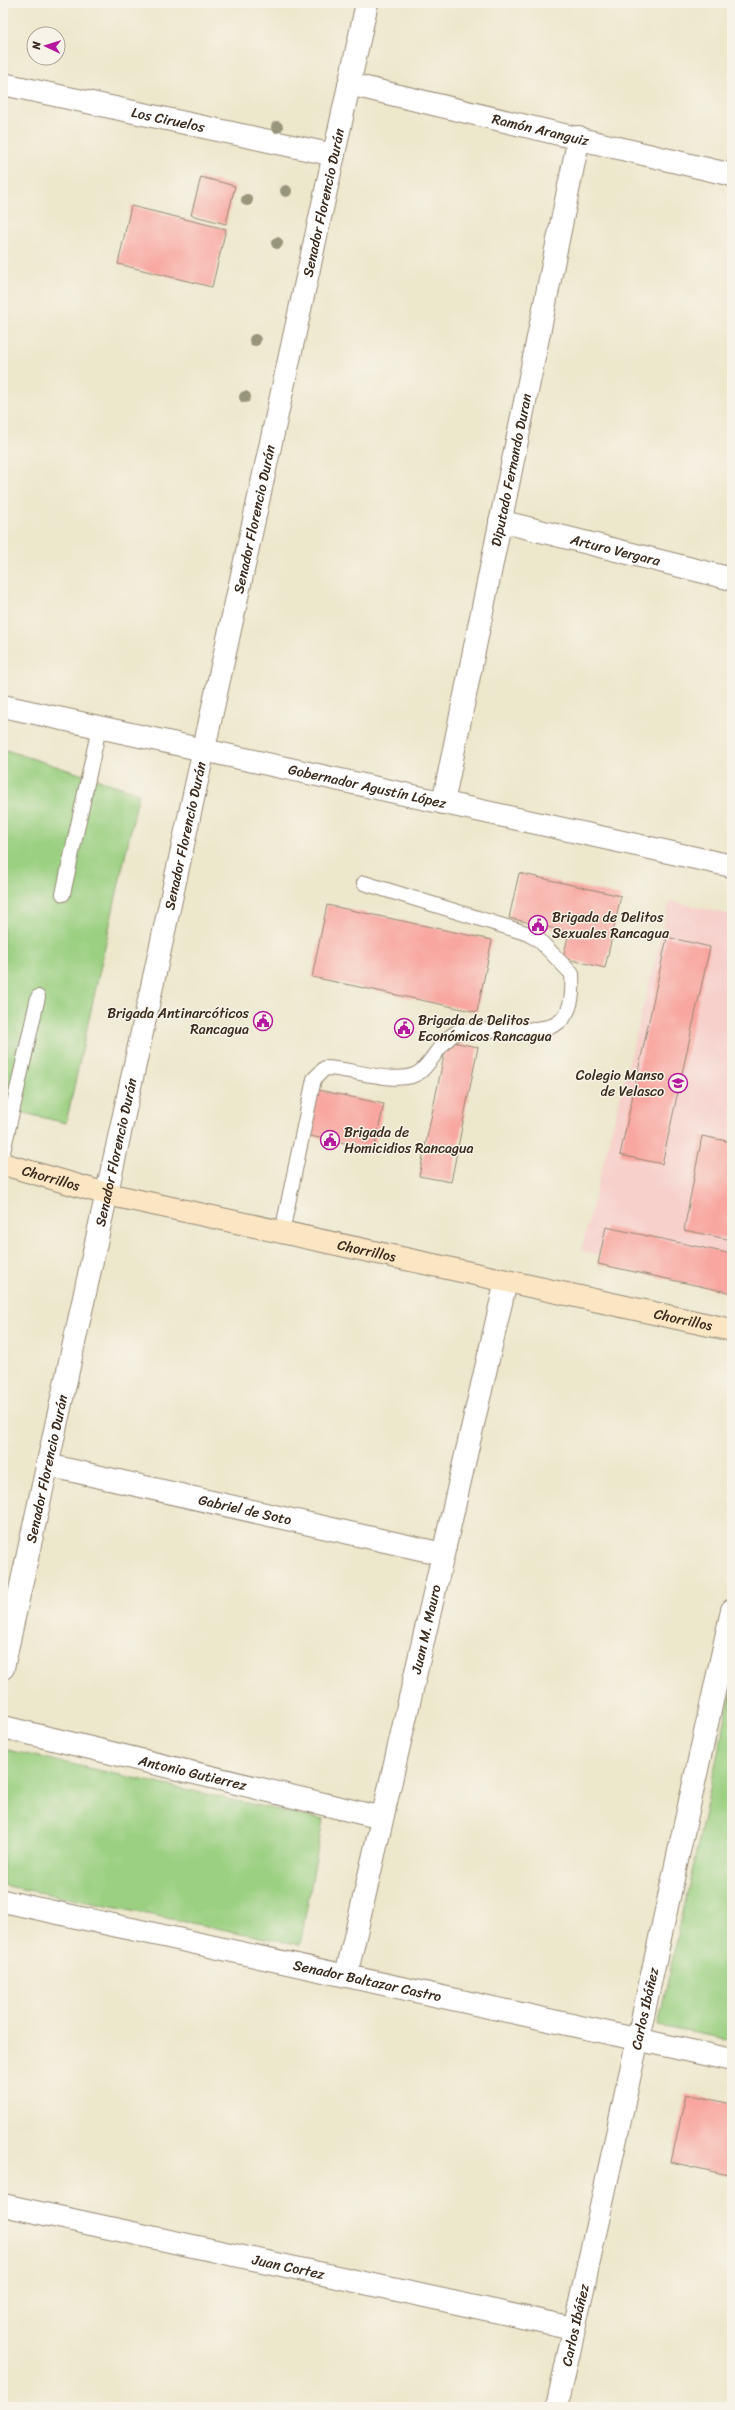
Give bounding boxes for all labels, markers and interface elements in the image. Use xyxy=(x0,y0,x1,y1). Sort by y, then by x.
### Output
north arrow xyxy=(26,26,66,66)
text: N xyxy=(27,40,46,51)
street label: Los Ciruelos xyxy=(129,99,208,140)
street label: Ramón Aranguiz xyxy=(489,106,592,153)
street label: Senador Florencio Durán xyxy=(295,126,352,279)
street label: Diputado Fernando Duran xyxy=(483,391,539,549)
street label: Senador Florencio Durán xyxy=(226,442,283,596)
street label: Arturo Vergara xyxy=(567,526,664,573)
street label: Gobernador Agustín López xyxy=(286,756,449,816)
street label: Senador Florencio Durán xyxy=(157,759,213,912)
place label: Brigada de Delitos Sexuales Rancagua xyxy=(552,905,670,946)
public building icon: Brigada de Delitos Sexuales Rancagua xyxy=(527,914,549,936)
place label: Brigada Antinarcóticos Rancagua xyxy=(107,1001,250,1042)
place label: Brigada de Delitos Económicos Rancagua xyxy=(418,1008,552,1049)
public building icon: Brigada Antinarcóticos Rancagua xyxy=(252,1010,274,1032)
public building icon: Brigada de Delitos Económicos Rancagua xyxy=(393,1017,415,1039)
place label: Colegio Manso de Velasco xyxy=(576,1063,664,1104)
school or university icon: Colegio Manso de Velasco xyxy=(667,1072,689,1094)
street label: Senador Florencio Durán xyxy=(87,1075,144,1229)
place label: Brigada de Homicidios Rancagua xyxy=(344,1120,474,1161)
public building icon: Brigada de Homicidios Rancagua xyxy=(319,1129,341,1151)
street label: Chorrillos xyxy=(19,1158,83,1198)
street label: Chorrillos xyxy=(335,1232,399,1269)
street label: Chorrillos xyxy=(652,1301,715,1338)
street label: Senador Florencio Durán xyxy=(18,1392,75,1545)
street label: Gabriel de Soto xyxy=(196,1487,294,1532)
street label: Juan M. Mauro xyxy=(403,1582,448,1677)
street label: Antonio Gutierrez xyxy=(135,1747,250,1798)
street label: Senador Baltazar Castro xyxy=(291,1952,444,2009)
street label: Carlos Ibáñez xyxy=(623,1965,666,2052)
street label: Juan Cortez xyxy=(249,2246,327,2287)
street label: Carlos Ibáñez xyxy=(554,2281,596,2369)

